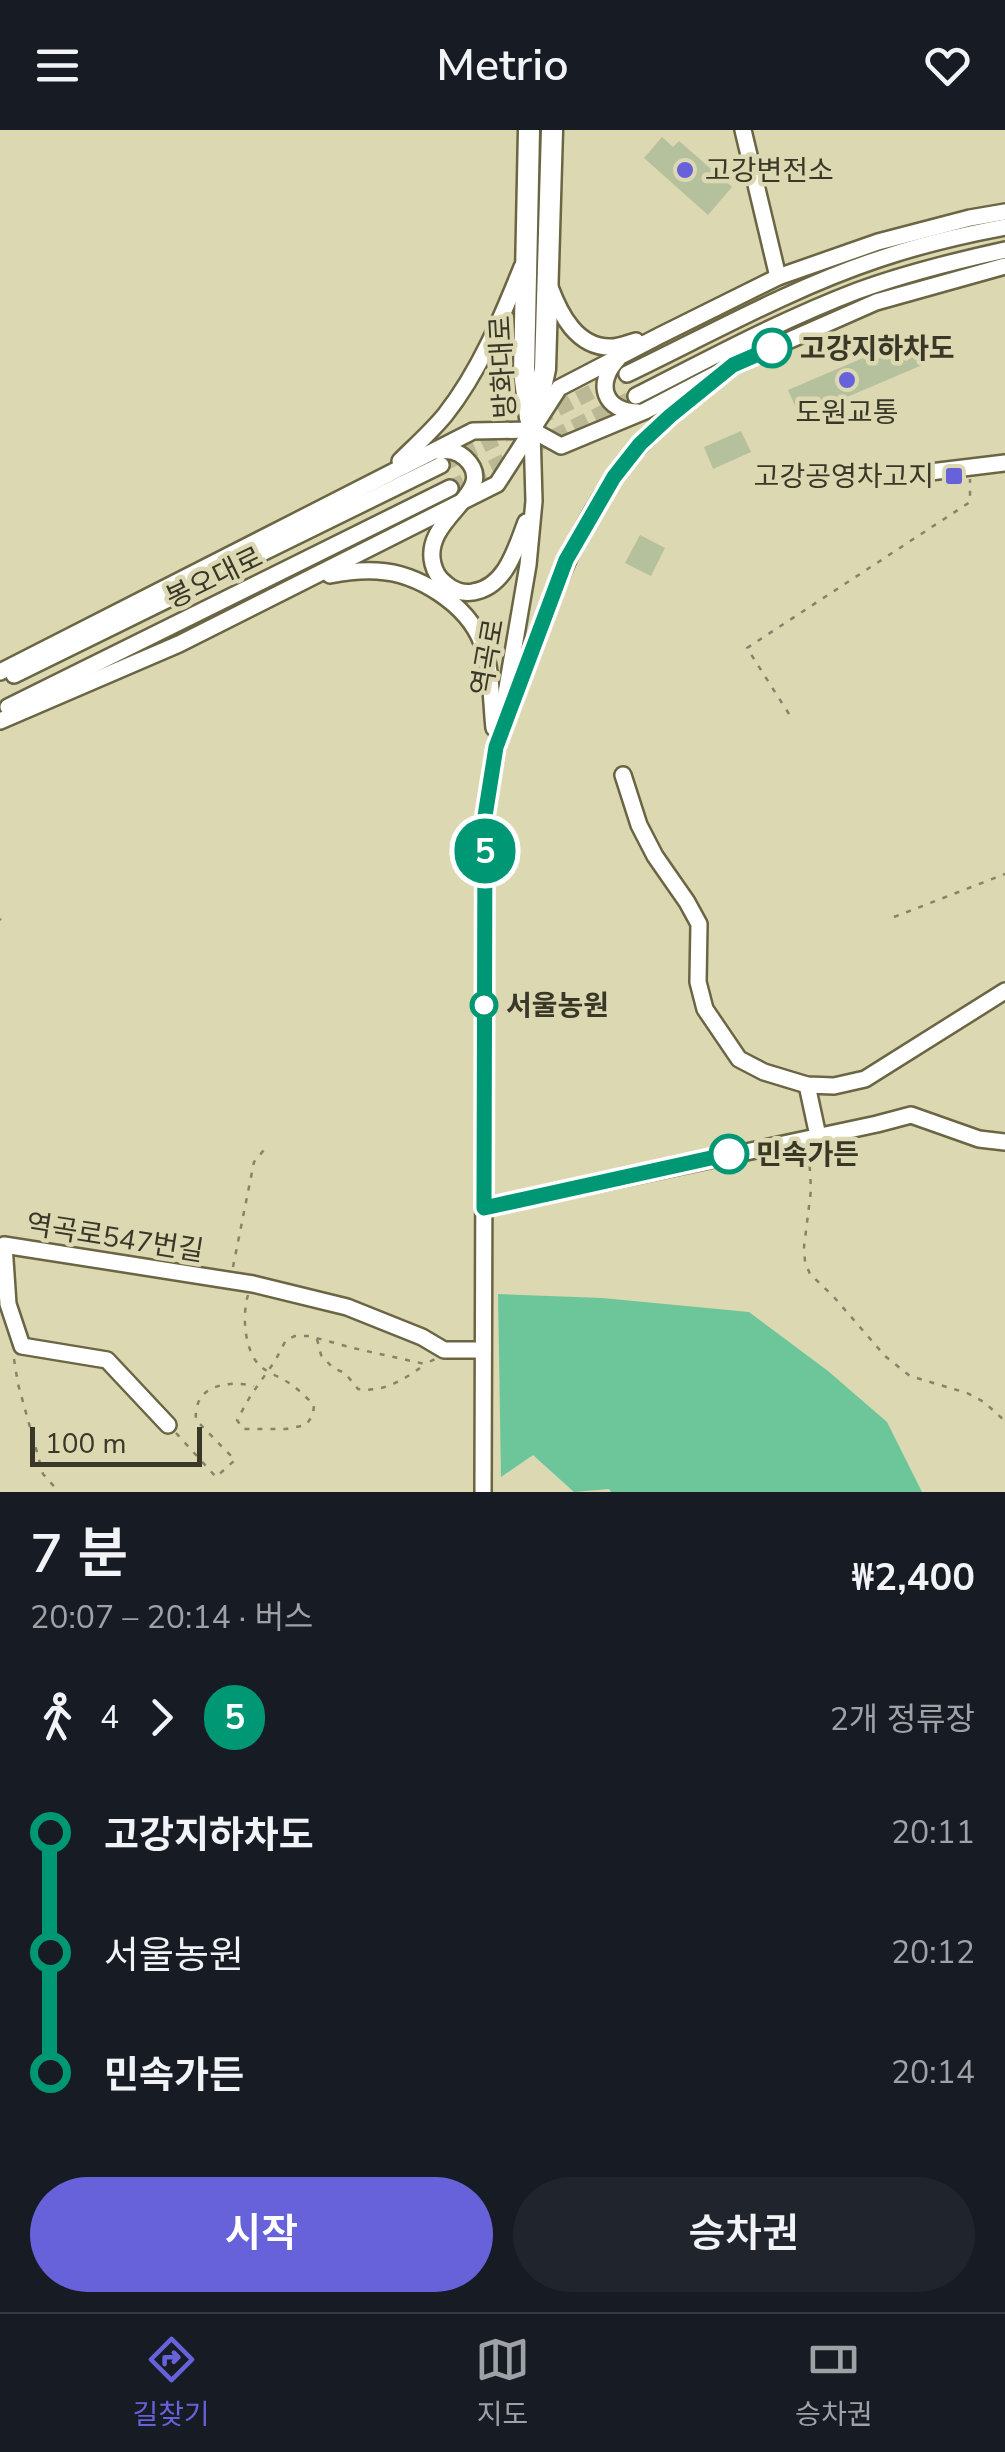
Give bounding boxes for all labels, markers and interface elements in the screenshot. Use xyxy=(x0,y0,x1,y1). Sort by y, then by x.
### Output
text: Metrio xyxy=(436,35,569,96)
icon: menu xyxy=(30,38,85,93)
icon: heart xyxy=(920,38,975,93)
place label: 고강변전소 xyxy=(705,152,834,190)
marker: 고강변전소 xyxy=(674,159,696,181)
street label: 방화대로 xyxy=(481,315,525,419)
marker: 고강지하차도 xyxy=(753,329,791,367)
place label: 고강지하차도 xyxy=(800,330,955,368)
marker: 도원교통 xyxy=(836,369,858,391)
place label: 도원교통 xyxy=(795,394,899,432)
place label: 고강공영차고지 xyxy=(754,458,934,496)
marker: 고강공영차고지 xyxy=(943,465,965,487)
street label: 봉오대로 xyxy=(160,538,269,618)
street label: 역곡로 xyxy=(463,616,513,699)
line badge: 5 xyxy=(452,818,518,884)
text: 5 xyxy=(474,828,496,875)
place label: 서울농원 xyxy=(506,987,609,1025)
marker: 서울농원 xyxy=(471,992,497,1018)
marker: 민속가든 xyxy=(710,1135,748,1173)
place label: 민속가든 xyxy=(756,1136,859,1174)
street label: 역곡로547번길 xyxy=(23,1205,206,1271)
scale bar xyxy=(30,1422,202,1466)
text: 100 m xyxy=(45,1425,127,1463)
text: 7 분 xyxy=(30,1516,128,1591)
text: ₩2,400 xyxy=(852,1552,975,1603)
text: 20:07 – 20:14 · 버스 xyxy=(30,1596,313,1639)
icon: walk xyxy=(30,1690,85,1745)
icon: forward xyxy=(134,1690,189,1745)
text: 5 xyxy=(224,1694,245,1741)
text: 4 xyxy=(100,1696,119,1739)
text: 2개 정류장 xyxy=(830,1698,975,1741)
text: 고강지하차도 xyxy=(104,1810,314,1861)
text: 20:11 xyxy=(891,1811,975,1854)
text: 서울농원 xyxy=(104,1930,244,1981)
text: 20:12 xyxy=(891,1931,975,1974)
text: 민속가든 xyxy=(104,2050,244,2101)
text: 20:14 xyxy=(891,2051,975,2094)
button: 시작 xyxy=(30,2177,493,2292)
button: 승차권 xyxy=(513,2177,975,2292)
tab: 길찾기 xyxy=(133,2332,210,2434)
tab: 지도 xyxy=(475,2332,530,2434)
tab: 승차권 xyxy=(795,2332,872,2434)

